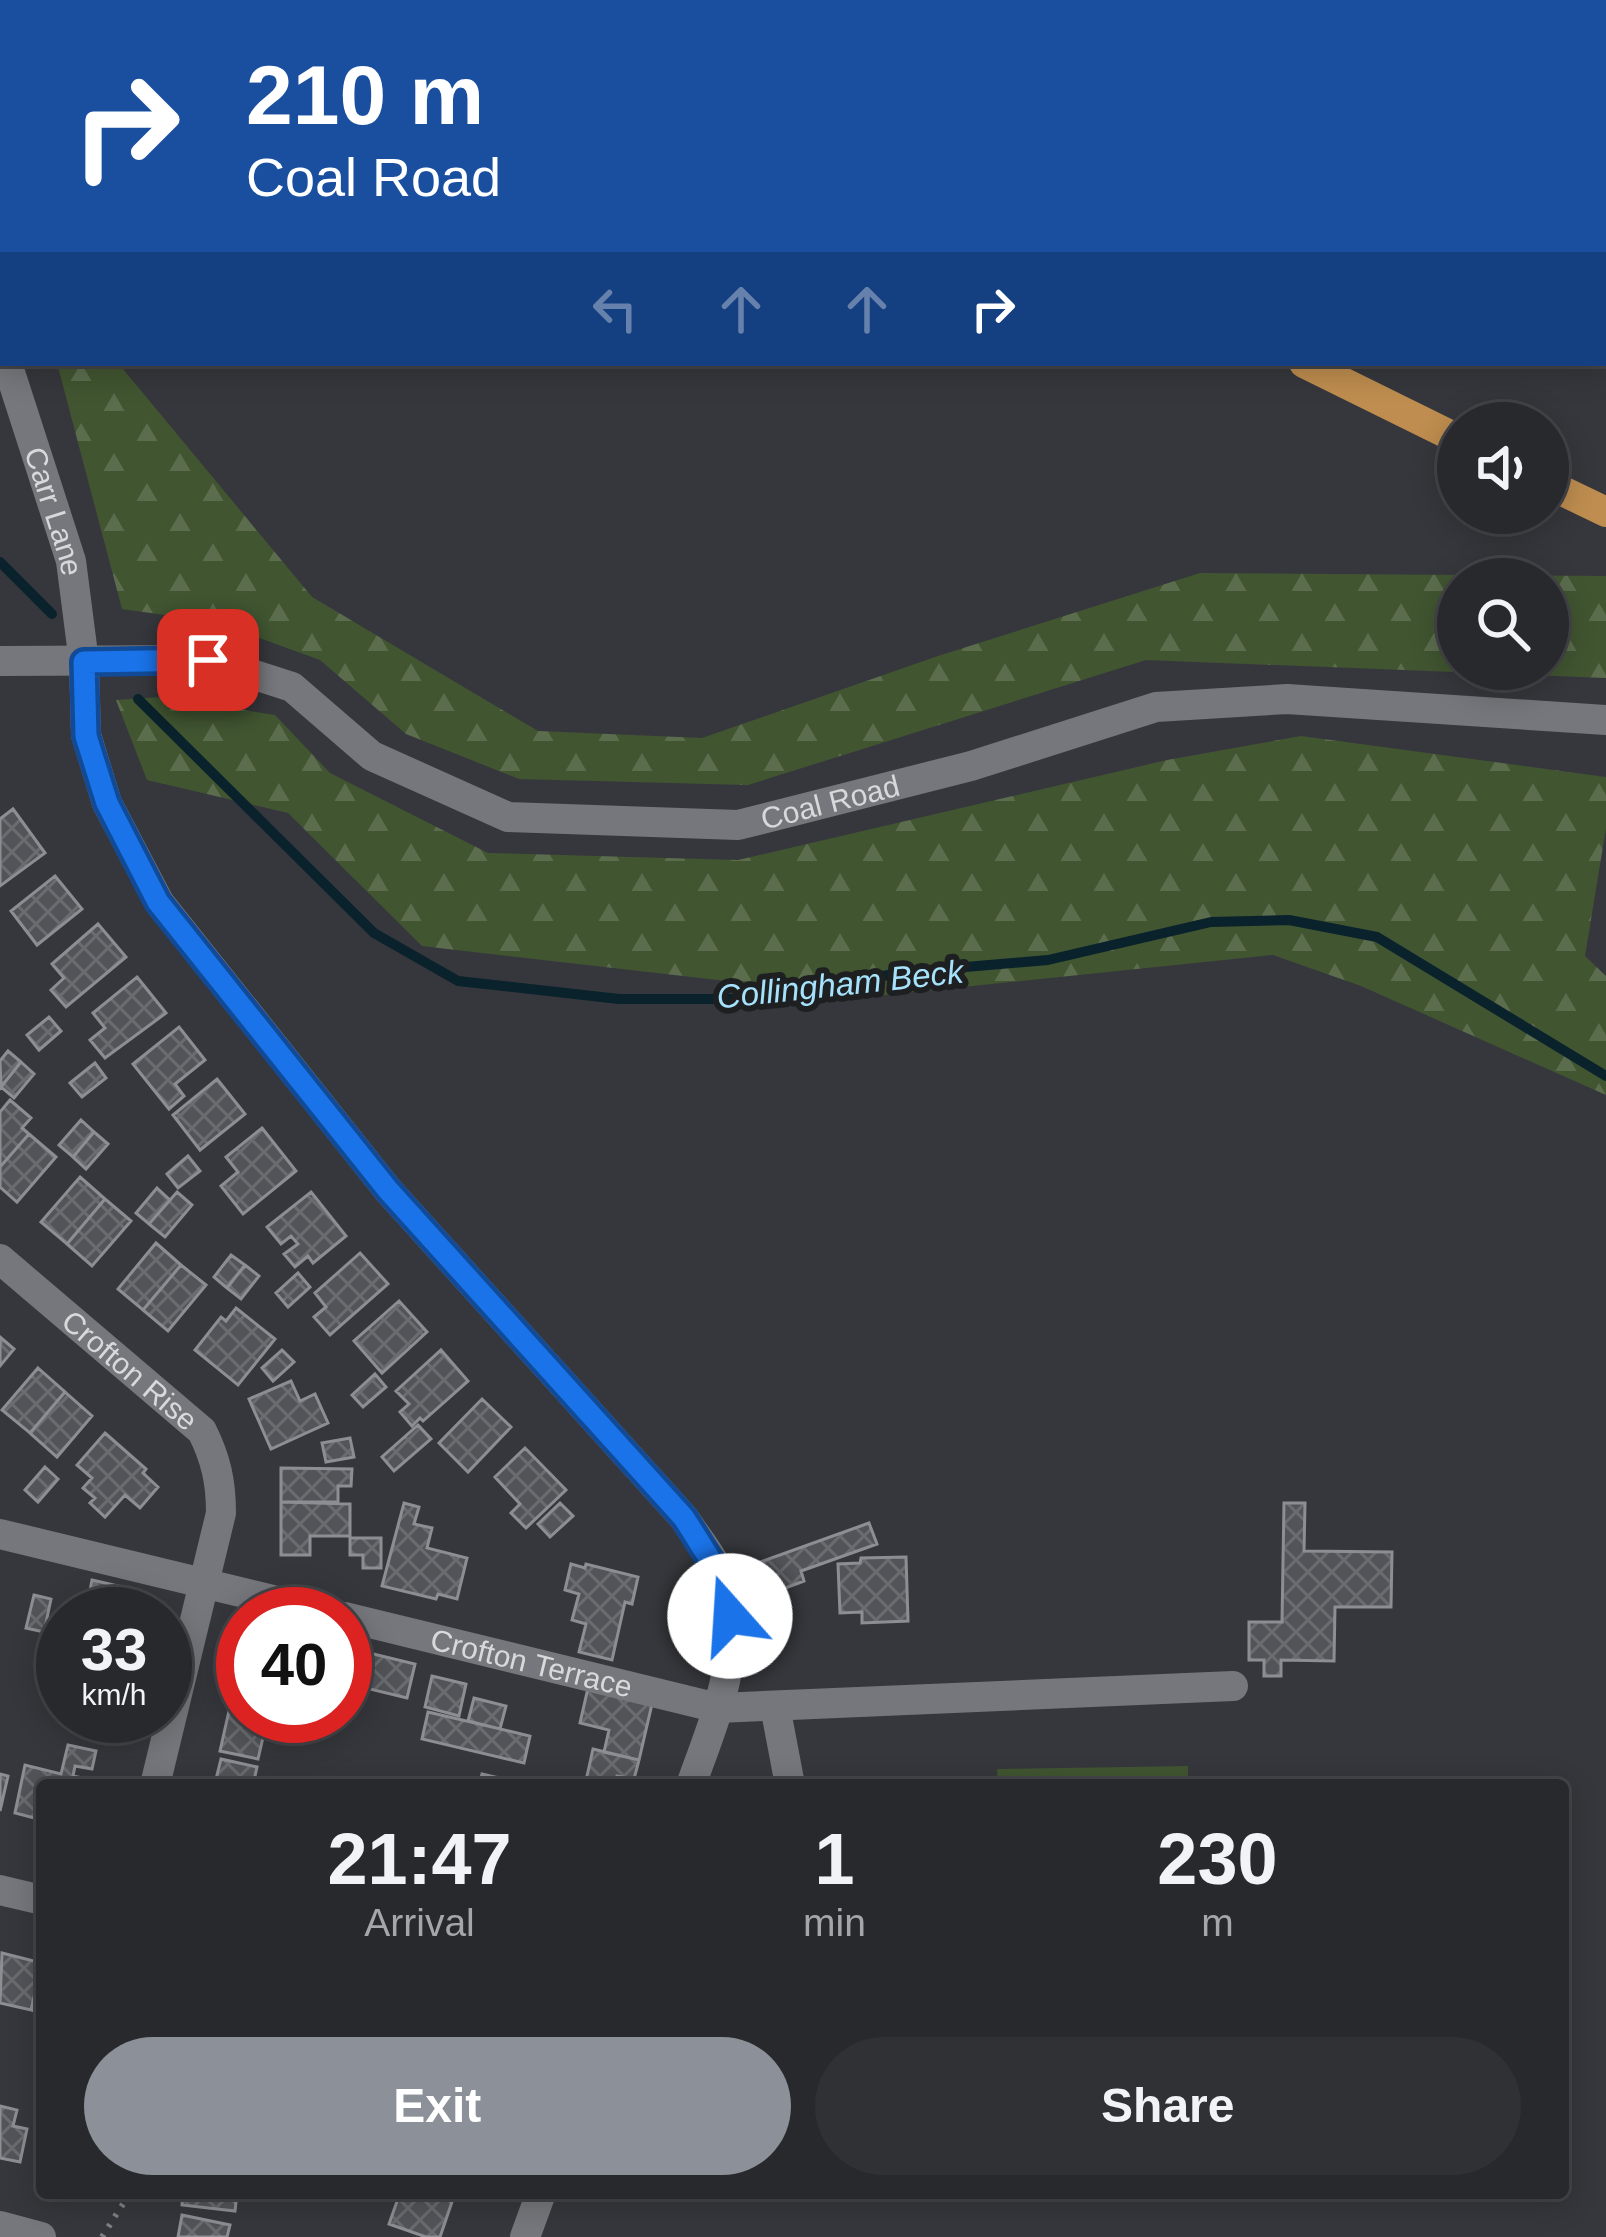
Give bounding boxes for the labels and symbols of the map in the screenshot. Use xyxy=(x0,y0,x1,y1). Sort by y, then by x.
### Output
street label: Carr Lane xyxy=(19,443,89,578)
pin xyxy=(157,609,259,711)
street label: Coal Road xyxy=(757,768,903,835)
water label: Collingham Beck xyxy=(715,953,967,1015)
street label: Crofton Rise xyxy=(56,1303,204,1436)
position arrow xyxy=(667,1553,793,1679)
speed limit sign: 40 xyxy=(216,1587,372,1743)
street label: Crofton Terrace xyxy=(427,1622,636,1703)

